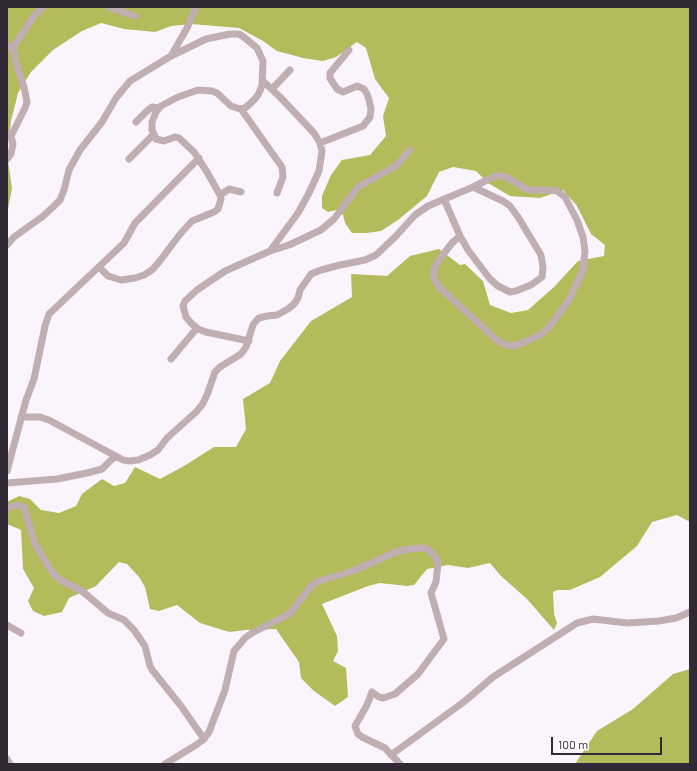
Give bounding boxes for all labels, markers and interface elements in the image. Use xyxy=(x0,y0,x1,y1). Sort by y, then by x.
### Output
scale bar xyxy=(553,729,664,755)
text: 100 m xyxy=(558,737,588,751)

